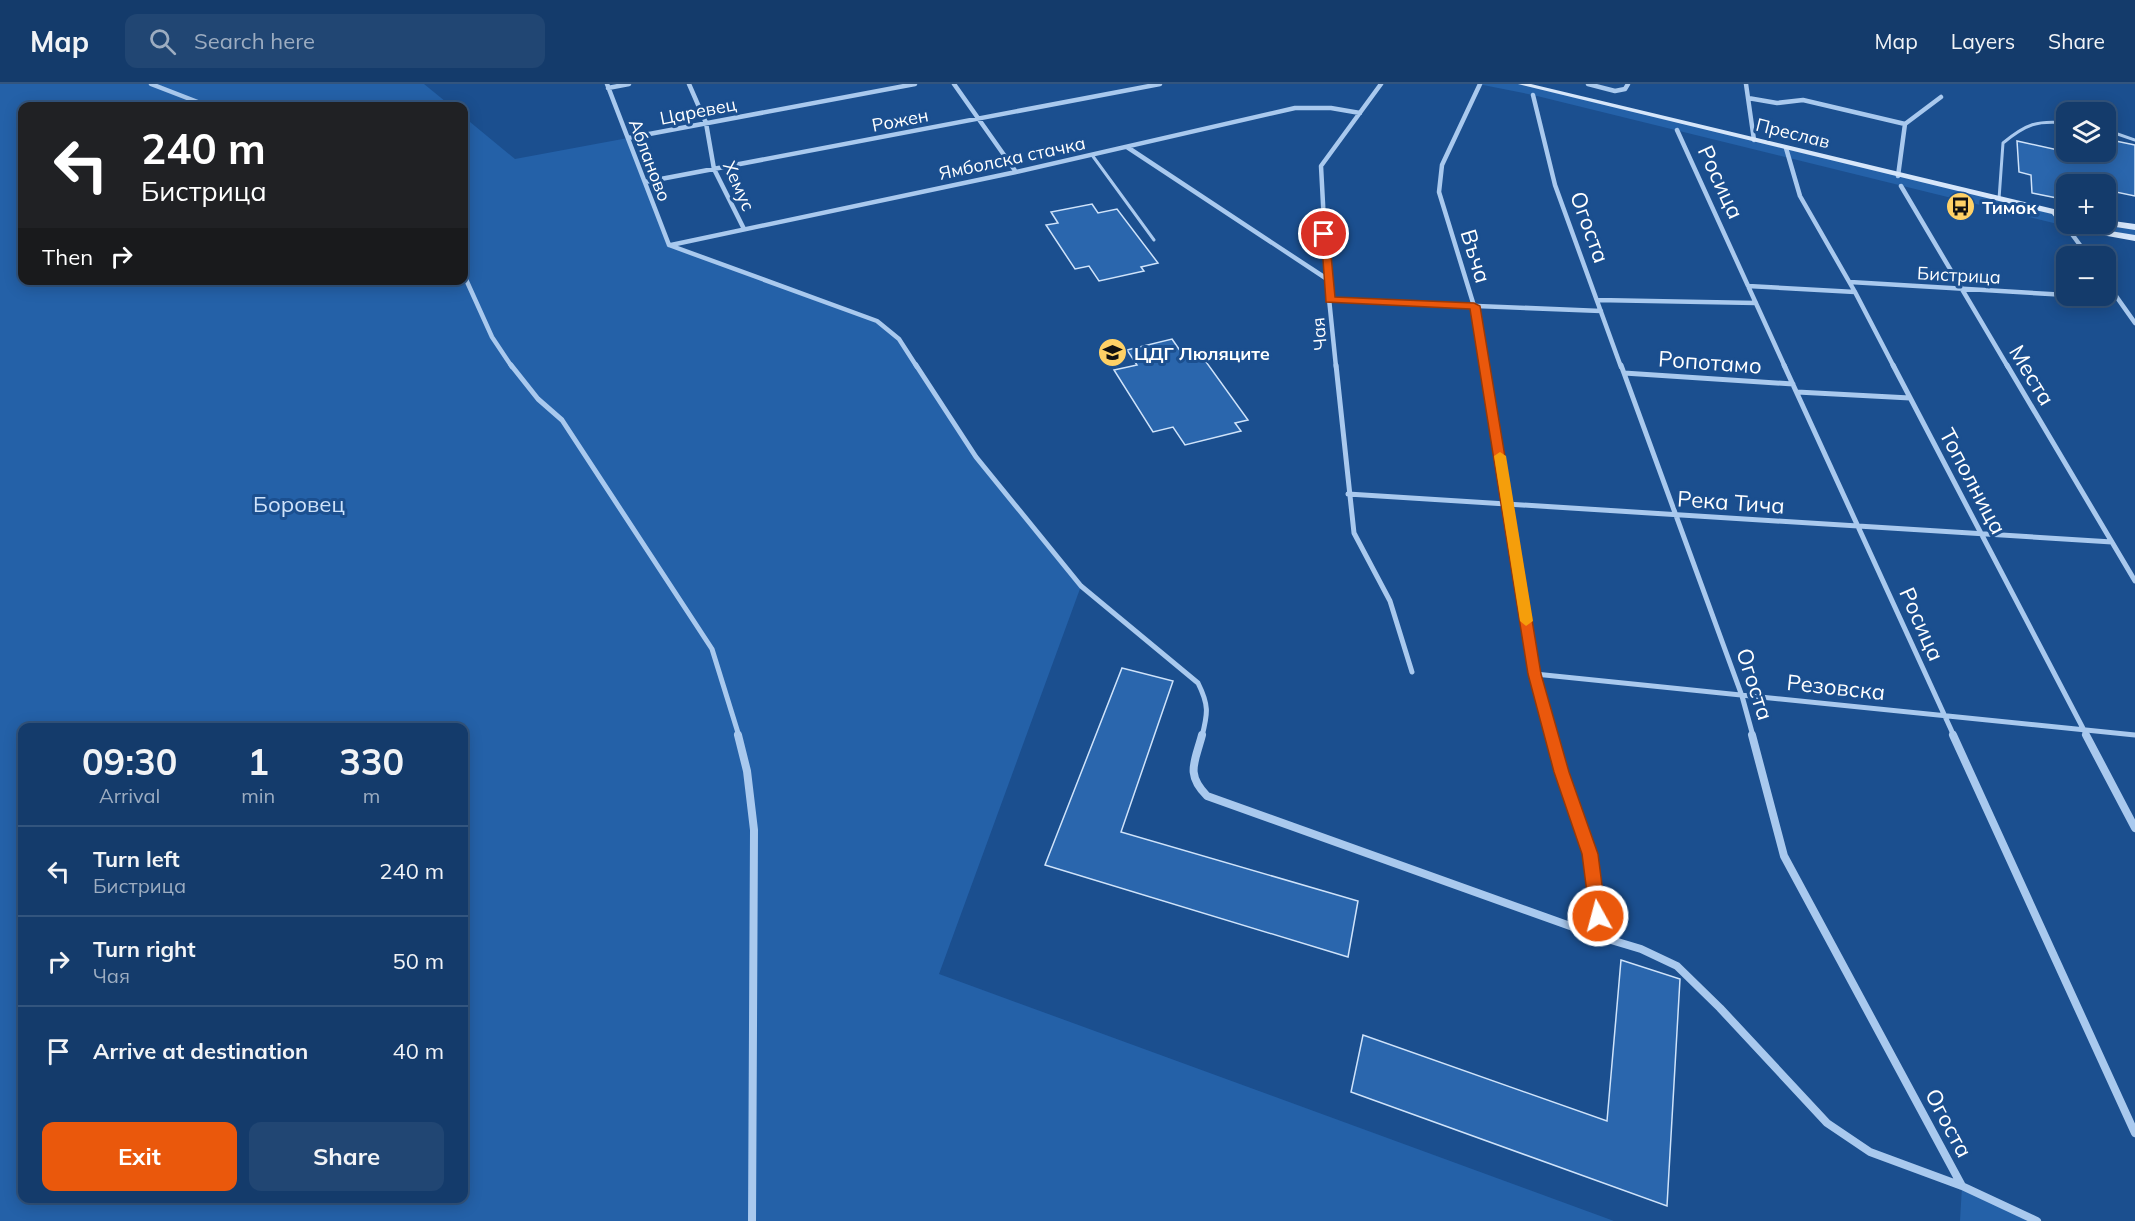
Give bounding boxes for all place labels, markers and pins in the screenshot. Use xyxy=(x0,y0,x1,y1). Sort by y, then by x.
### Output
bus stop icon: Тимок xyxy=(1945,191,1977,223)
place label: Тимок xyxy=(1982,196,2037,219)
pin xyxy=(1298,208,1349,259)
school or university icon: ЦДГ Люляците xyxy=(1097,337,1129,369)
place label: ЦДГ Люляците xyxy=(1134,342,1270,365)

